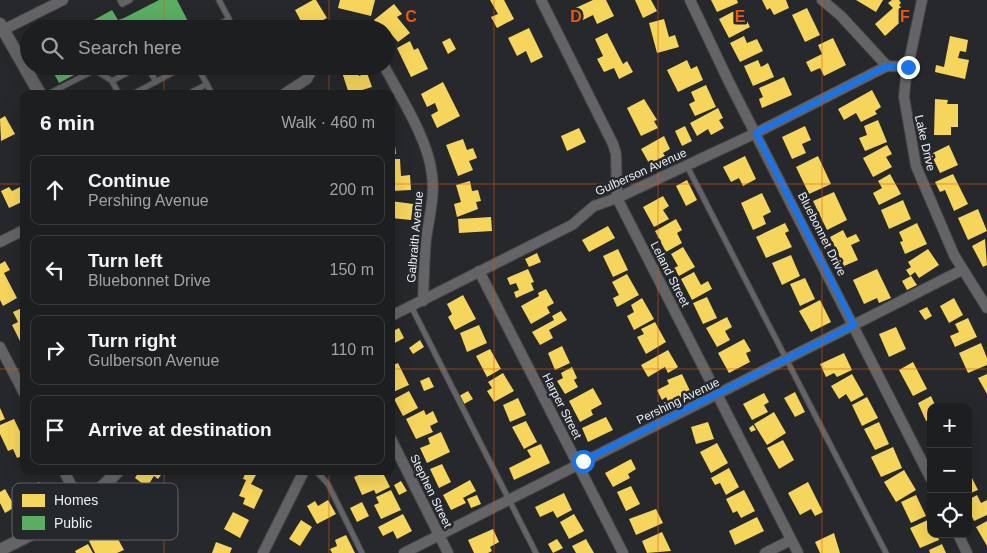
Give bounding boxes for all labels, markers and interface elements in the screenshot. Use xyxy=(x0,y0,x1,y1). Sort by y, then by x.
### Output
text: C xyxy=(405,8,417,25)
text: D xyxy=(570,8,582,25)
text: E xyxy=(735,8,746,25)
text: F xyxy=(900,8,910,25)
search box xyxy=(20,20,395,75)
icon: search xyxy=(38,34,66,62)
text: Search here xyxy=(78,37,182,58)
route end xyxy=(897,56,920,79)
text: 6 min xyxy=(40,111,95,134)
street label: Lake Drive xyxy=(912,113,938,173)
text: Walk · 460 m xyxy=(281,114,375,131)
street label: Gulberson Avenue xyxy=(593,145,689,198)
text: Continue xyxy=(88,170,170,191)
icon: ahead xyxy=(41,176,69,204)
text: 200 m xyxy=(330,181,374,198)
street label: Galbraith Avenue xyxy=(404,190,426,283)
street label: Bluebonnet Drive xyxy=(795,190,849,278)
text: Pershing Avenue xyxy=(88,192,209,209)
street label: Leland Street xyxy=(648,239,693,310)
text: Turn left xyxy=(88,250,163,271)
icon: left xyxy=(41,256,69,284)
text: 150 m xyxy=(330,261,374,278)
text: Bluebonnet Drive xyxy=(88,272,211,289)
text: Turn right xyxy=(88,330,176,351)
icon: right xyxy=(41,336,69,364)
text: 110 m xyxy=(331,341,374,358)
text: Gulberson Avenue xyxy=(88,352,219,369)
street label: Harper Street xyxy=(539,371,585,442)
street label: Pershing Avenue xyxy=(634,375,722,427)
map controls xyxy=(927,403,972,538)
button: + xyxy=(927,403,972,448)
icon: arrive xyxy=(41,416,69,444)
text: Arrive at destination xyxy=(88,419,272,440)
button: − xyxy=(927,448,972,493)
route start xyxy=(572,450,595,473)
street label: Stephen Street xyxy=(407,452,455,531)
legend xyxy=(12,483,178,540)
text: Homes xyxy=(54,492,98,508)
button: locate xyxy=(927,493,972,538)
text: Public xyxy=(54,515,92,531)

